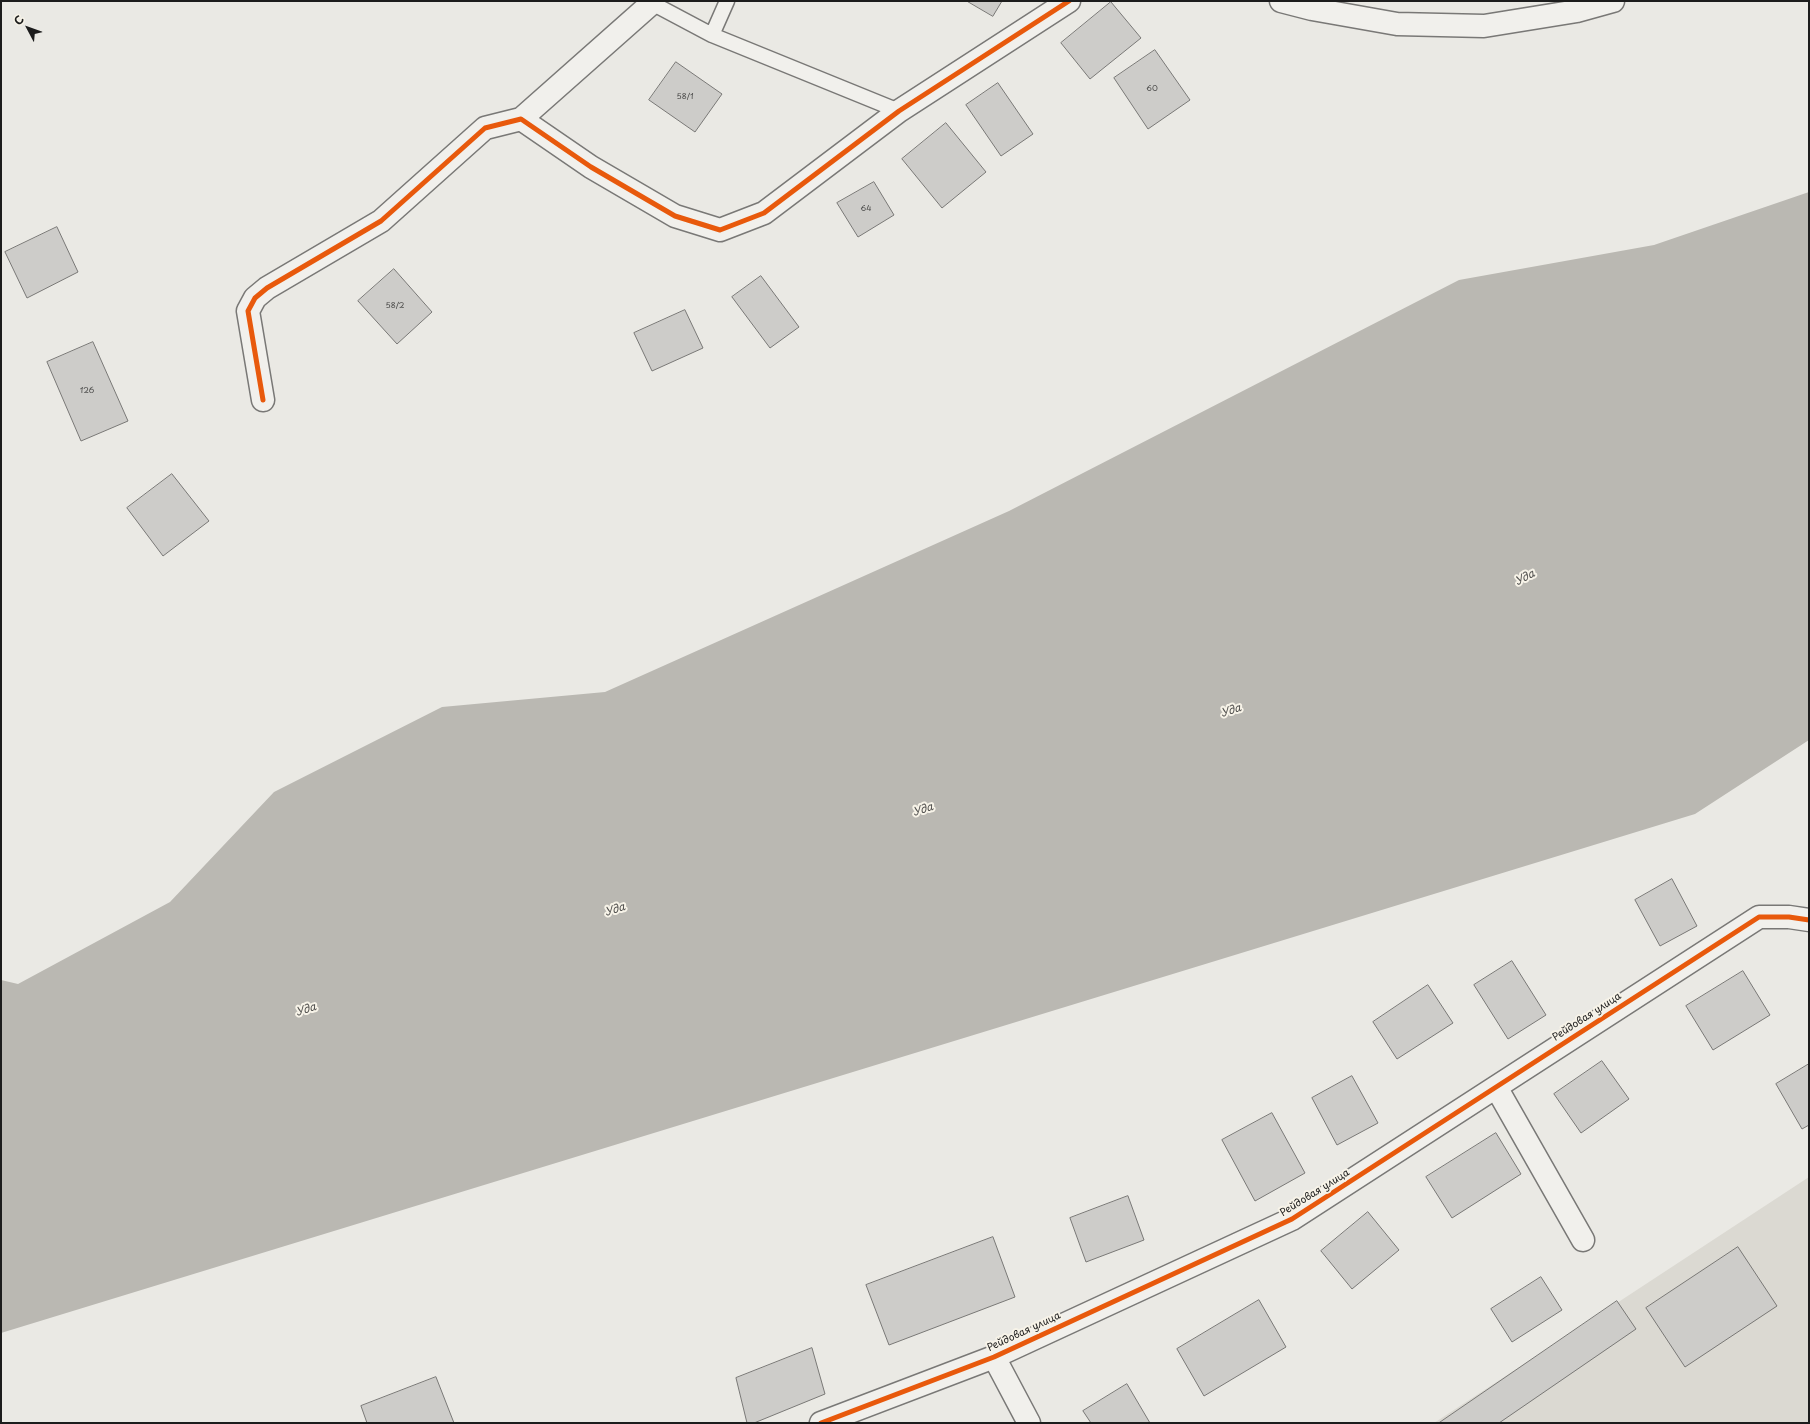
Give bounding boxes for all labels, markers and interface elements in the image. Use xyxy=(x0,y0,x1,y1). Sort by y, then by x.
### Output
north arrow xyxy=(8,8,48,48)
text: С xyxy=(9,11,28,29)
house number: 60 xyxy=(1146,84,1158,94)
house number: 58/1 xyxy=(676,92,694,102)
house number: 64 xyxy=(861,204,871,214)
house number: 58/2 xyxy=(385,301,405,311)
house number: 126 xyxy=(80,386,94,396)
water label: Уда xyxy=(1513,567,1537,589)
water label: Уда xyxy=(1219,702,1243,720)
water label: Уда xyxy=(911,801,935,819)
water label: Уда xyxy=(603,901,627,919)
street label: Рейдовая улица xyxy=(1550,990,1624,1044)
water label: Уда xyxy=(294,1001,318,1019)
street label: Рейдовая улица xyxy=(1278,1167,1352,1219)
street label: Рейдовая улица xyxy=(985,1310,1063,1354)

